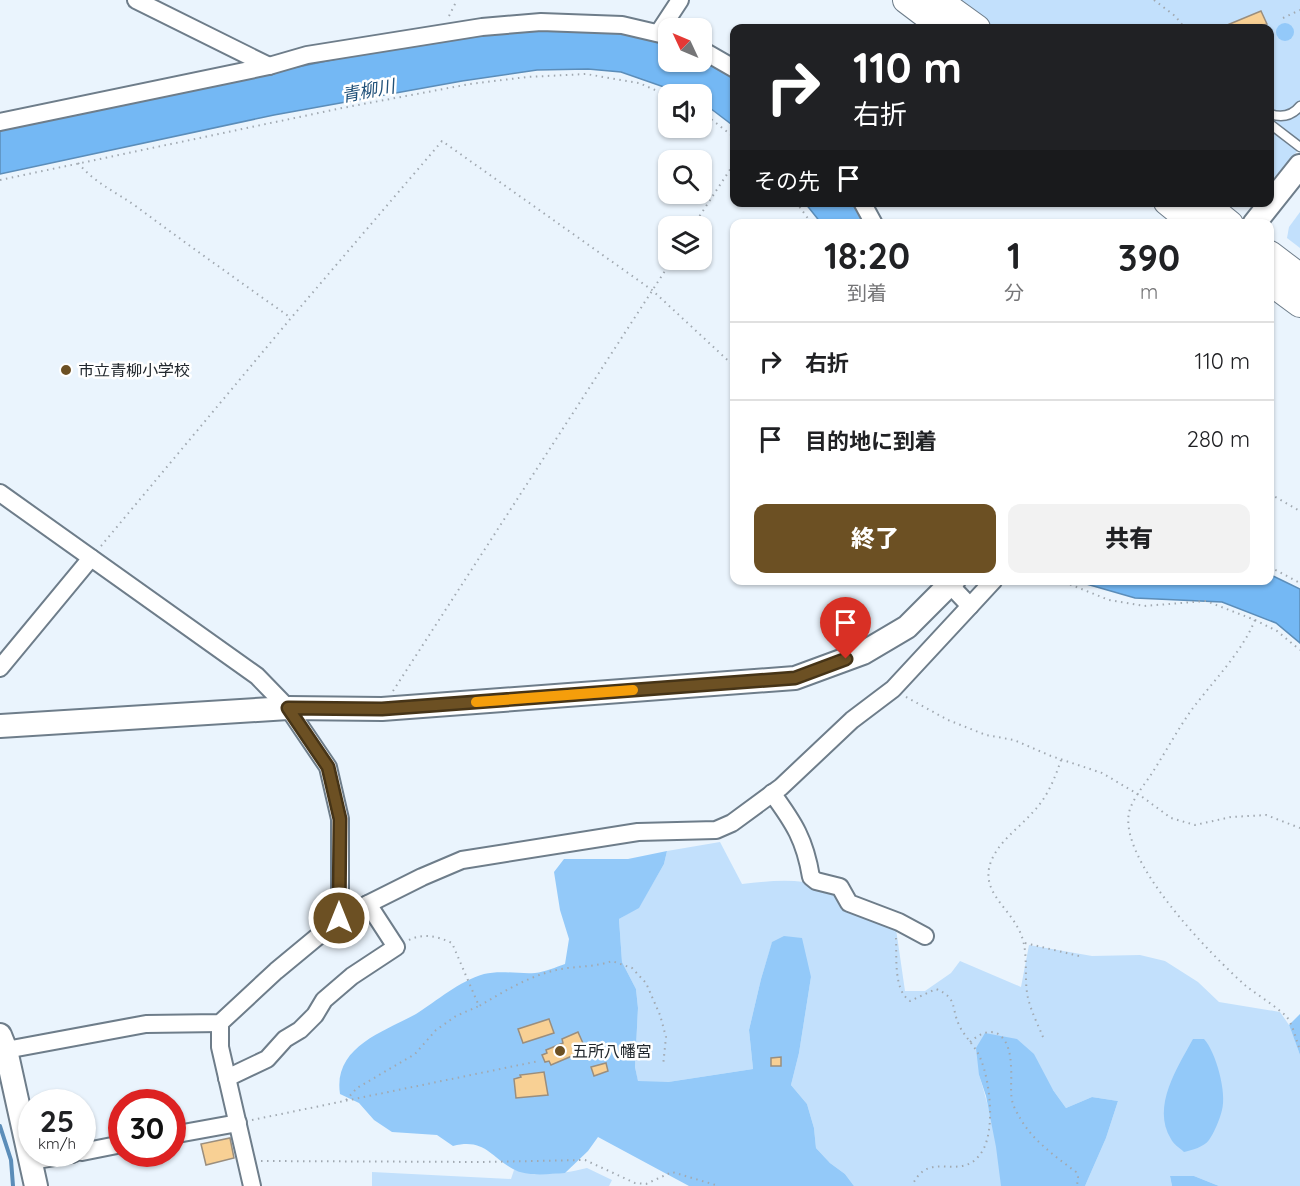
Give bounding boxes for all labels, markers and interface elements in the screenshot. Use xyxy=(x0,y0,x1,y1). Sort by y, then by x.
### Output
north arrow xyxy=(658,18,712,72)
map controls xyxy=(658,18,712,270)
text: 110 m xyxy=(853,41,962,94)
icon: right xyxy=(754,48,832,126)
water label: 青柳川 xyxy=(339,74,399,107)
button: sound xyxy=(658,84,712,138)
text: 右折 xyxy=(853,97,907,131)
button: search xyxy=(658,150,712,204)
icon: arrive xyxy=(832,162,865,195)
text: その先 xyxy=(754,167,820,195)
button: layers xyxy=(658,216,712,270)
text: 18:20 xyxy=(824,233,910,278)
text: 1 xyxy=(1007,233,1021,278)
text: 390 xyxy=(1118,235,1180,280)
text: m xyxy=(1140,279,1158,304)
text: 到着 xyxy=(847,280,887,305)
text: 分 xyxy=(1004,280,1024,305)
icon: right xyxy=(754,345,787,378)
text: 110 m xyxy=(1195,347,1250,375)
text: 右折 xyxy=(805,349,849,377)
place label: 市立青柳小学校 xyxy=(78,360,190,380)
marker: 市立青柳小学校 xyxy=(59,363,73,377)
icon: arrive xyxy=(754,423,787,456)
text: 280 m xyxy=(1187,425,1250,453)
text: 目的地に到着 xyxy=(805,427,937,455)
button: 終了 xyxy=(754,504,996,573)
button: 共有 xyxy=(1008,504,1250,573)
pin xyxy=(820,597,871,659)
icon: arrive xyxy=(829,606,862,639)
position arrow xyxy=(307,886,371,950)
place label: 五所八幡宮 xyxy=(572,1041,652,1061)
marker: 五所八幡宮 xyxy=(553,1044,567,1058)
speed limit sign: 30 xyxy=(108,1089,186,1167)
text: 25 xyxy=(40,1102,74,1140)
text: km/h xyxy=(38,1134,76,1153)

